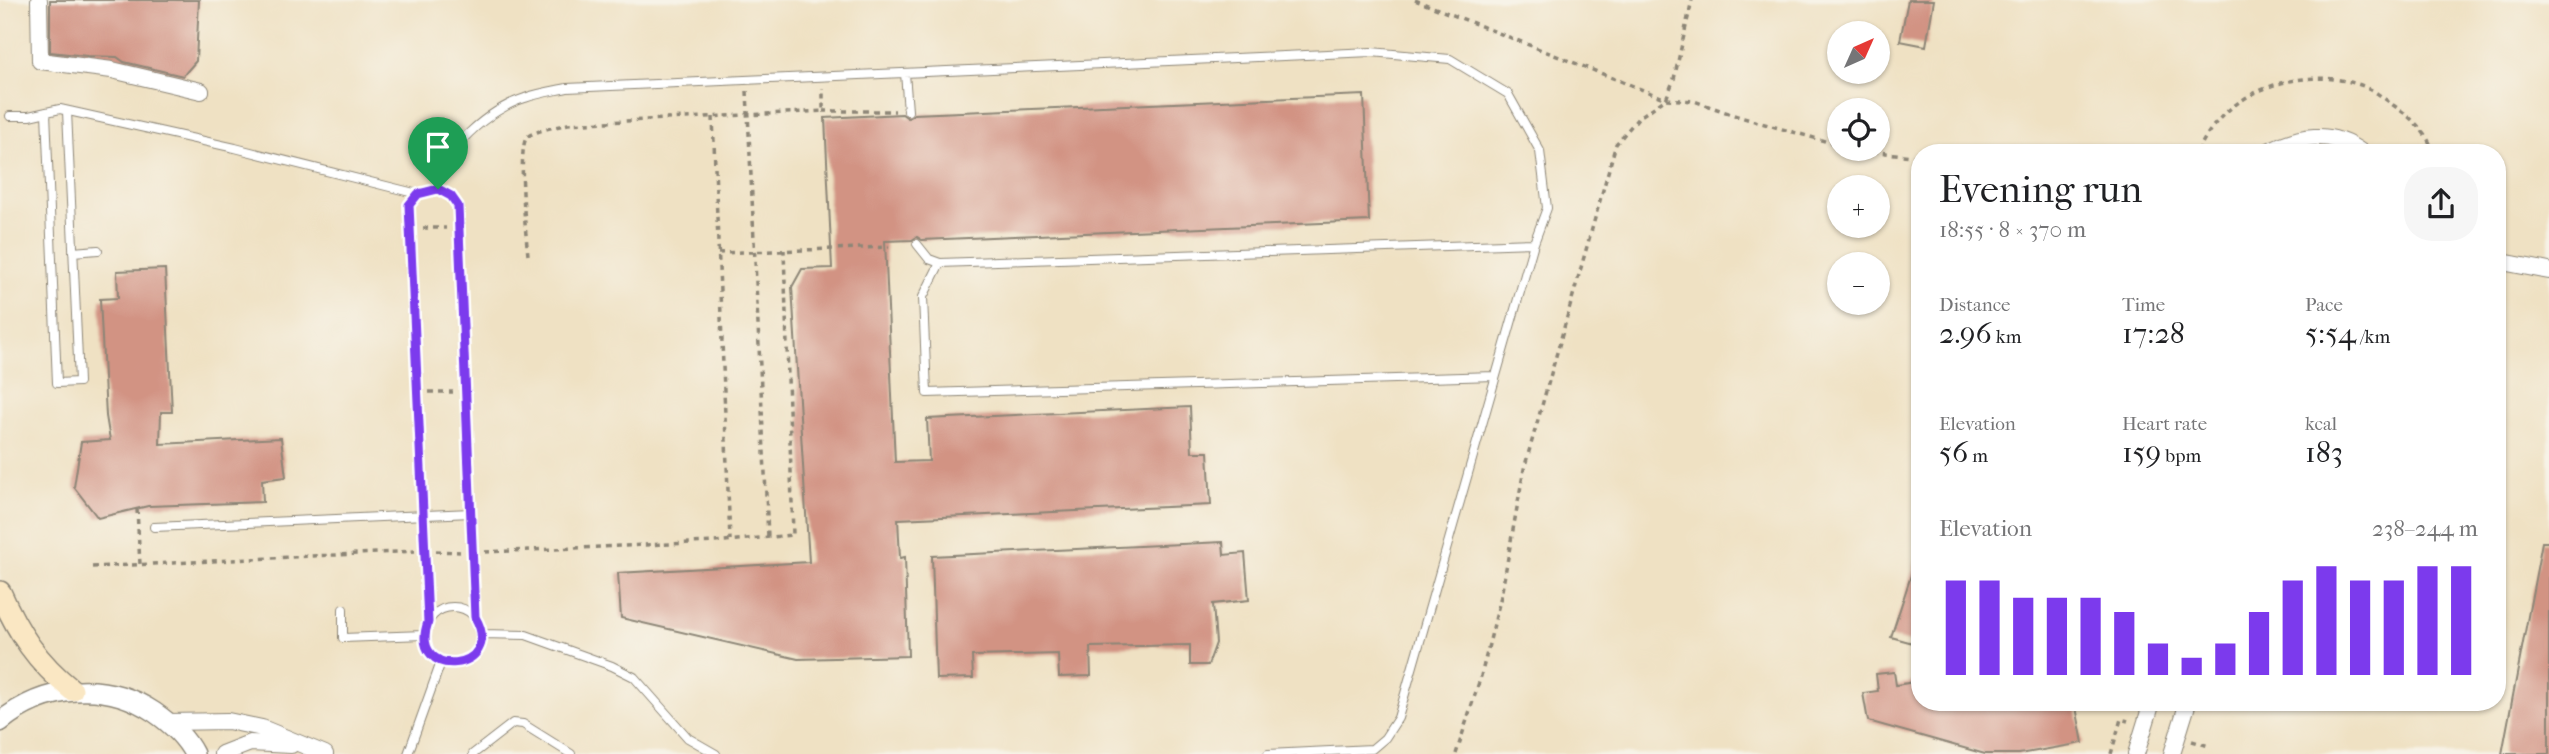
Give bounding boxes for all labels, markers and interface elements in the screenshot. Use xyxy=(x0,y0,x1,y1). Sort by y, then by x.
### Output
north arrow xyxy=(1827,21,1890,84)
map controls xyxy=(1827,21,1890,315)
button: locate xyxy=(1827,98,1890,161)
pin xyxy=(408,117,468,189)
icon: arrive xyxy=(419,128,457,166)
text: Evening run xyxy=(1939,167,2142,212)
button: share xyxy=(2404,167,2478,241)
button: + xyxy=(1827,175,1890,238)
text: 18:55 · 8 × 370 m xyxy=(1939,216,2086,243)
button: − xyxy=(1827,252,1890,315)
text: Distance xyxy=(1939,294,2010,316)
text: Time xyxy=(2122,294,2165,316)
text: Pace xyxy=(2305,294,2343,316)
text: 2.96 xyxy=(1939,316,1992,351)
text: 17:28 xyxy=(2122,316,2185,351)
text: 5:54 xyxy=(2305,316,2356,351)
text: km xyxy=(1992,326,2021,348)
text: /km xyxy=(2356,326,2390,348)
text: Elevation xyxy=(1939,413,2016,435)
text: Heart rate xyxy=(2122,413,2207,435)
text: kcal xyxy=(2305,413,2337,435)
text: 56 xyxy=(1939,435,1968,470)
text: 159 xyxy=(2122,435,2161,470)
text: 183 xyxy=(2305,435,2343,470)
text: m xyxy=(1968,445,1988,467)
text: bpm xyxy=(2161,445,2201,467)
text: Elevation xyxy=(1939,515,2032,542)
text: 238–244 m xyxy=(2372,515,2478,542)

